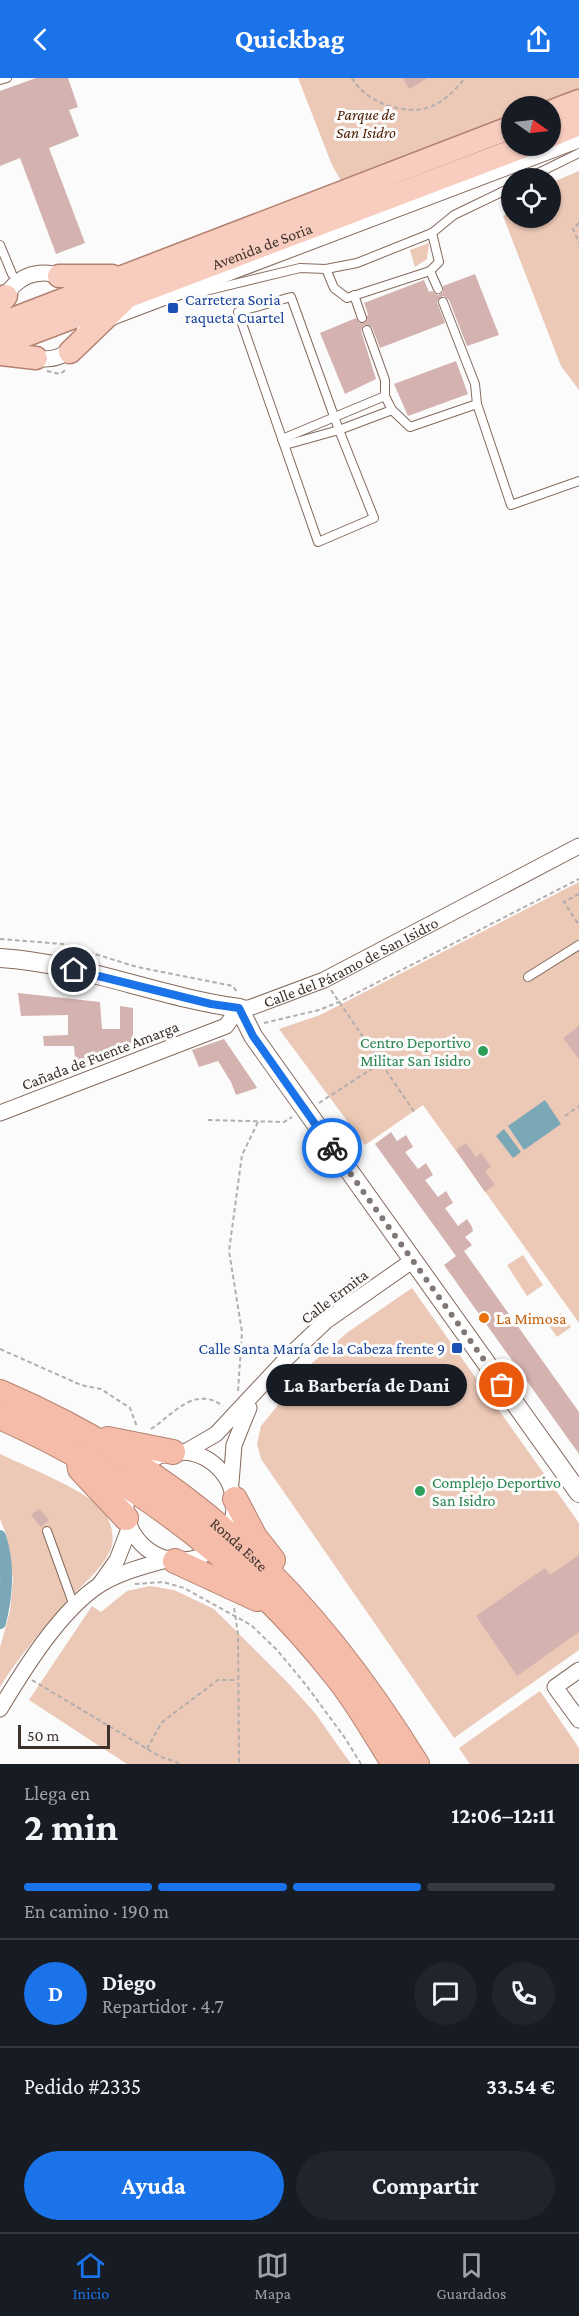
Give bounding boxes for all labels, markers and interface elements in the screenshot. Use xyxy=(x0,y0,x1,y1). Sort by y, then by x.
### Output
icon: back xyxy=(24,23,57,56)
icon: share xyxy=(522,23,555,56)
text: Quickbag xyxy=(235,24,344,54)
north arrow xyxy=(501,96,561,156)
map controls xyxy=(501,96,561,228)
park label: Parque de San Isidro xyxy=(336,106,396,141)
button: locate xyxy=(501,168,561,228)
street label: Avenida de Soria xyxy=(210,219,315,273)
place label: Carretera Soria raqueta Cuartel xyxy=(185,291,284,327)
marker: Carretera Soria raqueta Cuartel xyxy=(166,301,180,315)
street label: Calle del Páramo de San Isidro xyxy=(261,914,441,1011)
pin xyxy=(48,944,99,995)
icon: home xyxy=(57,953,90,986)
street label: Cañada de Fuente Amarga xyxy=(19,1017,182,1094)
place label: Centro Deportivo Militar San Isidro xyxy=(360,1034,471,1069)
marker: Centro Deportivo Militar San Isidro xyxy=(476,1044,490,1058)
courier xyxy=(302,1118,362,1178)
icon: bike xyxy=(316,1132,349,1165)
street label: Calle Ermita xyxy=(298,1265,372,1327)
place label: La Mimosa xyxy=(496,1310,567,1327)
marker: La Mimosa xyxy=(477,1311,491,1325)
place label: Calle Santa María de la Cabeza frente 9 xyxy=(198,1340,445,1357)
marker: Calle Santa María de la Cabeza frente 9 xyxy=(450,1341,464,1355)
pin xyxy=(476,1359,527,1410)
callout: La Barbería de Dani xyxy=(265,1364,466,1406)
icon: bag xyxy=(485,1368,518,1401)
text: La Barbería de Dani xyxy=(283,1374,450,1396)
place label: Complejo Deportivo San Isidro xyxy=(432,1474,561,1509)
marker: Complejo Deportivo San Isidro xyxy=(413,1484,427,1498)
street label: Ronda Este xyxy=(207,1514,271,1575)
scale bar xyxy=(18,1722,110,1750)
text: 50 m xyxy=(27,1727,59,1744)
text: Llega en xyxy=(24,1782,90,1804)
text: 12:06–12:11 xyxy=(451,1803,555,1828)
text: 2 min xyxy=(24,1805,118,1848)
text: En camino · 190 m xyxy=(24,1900,169,1922)
button: chat xyxy=(414,1962,477,2025)
button: phone xyxy=(492,1962,555,2025)
text: Diego xyxy=(102,1970,156,1995)
text: D xyxy=(48,1981,63,2006)
text: Repartidor · 4.7 xyxy=(102,1995,224,2017)
text: Pedido #2335 xyxy=(24,2074,141,2099)
text: 33.54 € xyxy=(486,2074,555,2099)
button: Ayuda xyxy=(24,2151,284,2220)
button: Compartir xyxy=(296,2151,555,2220)
tab: Inicio xyxy=(73,2249,109,2302)
tab: Mapa xyxy=(255,2249,291,2302)
tab: Guardados xyxy=(436,2249,506,2302)

